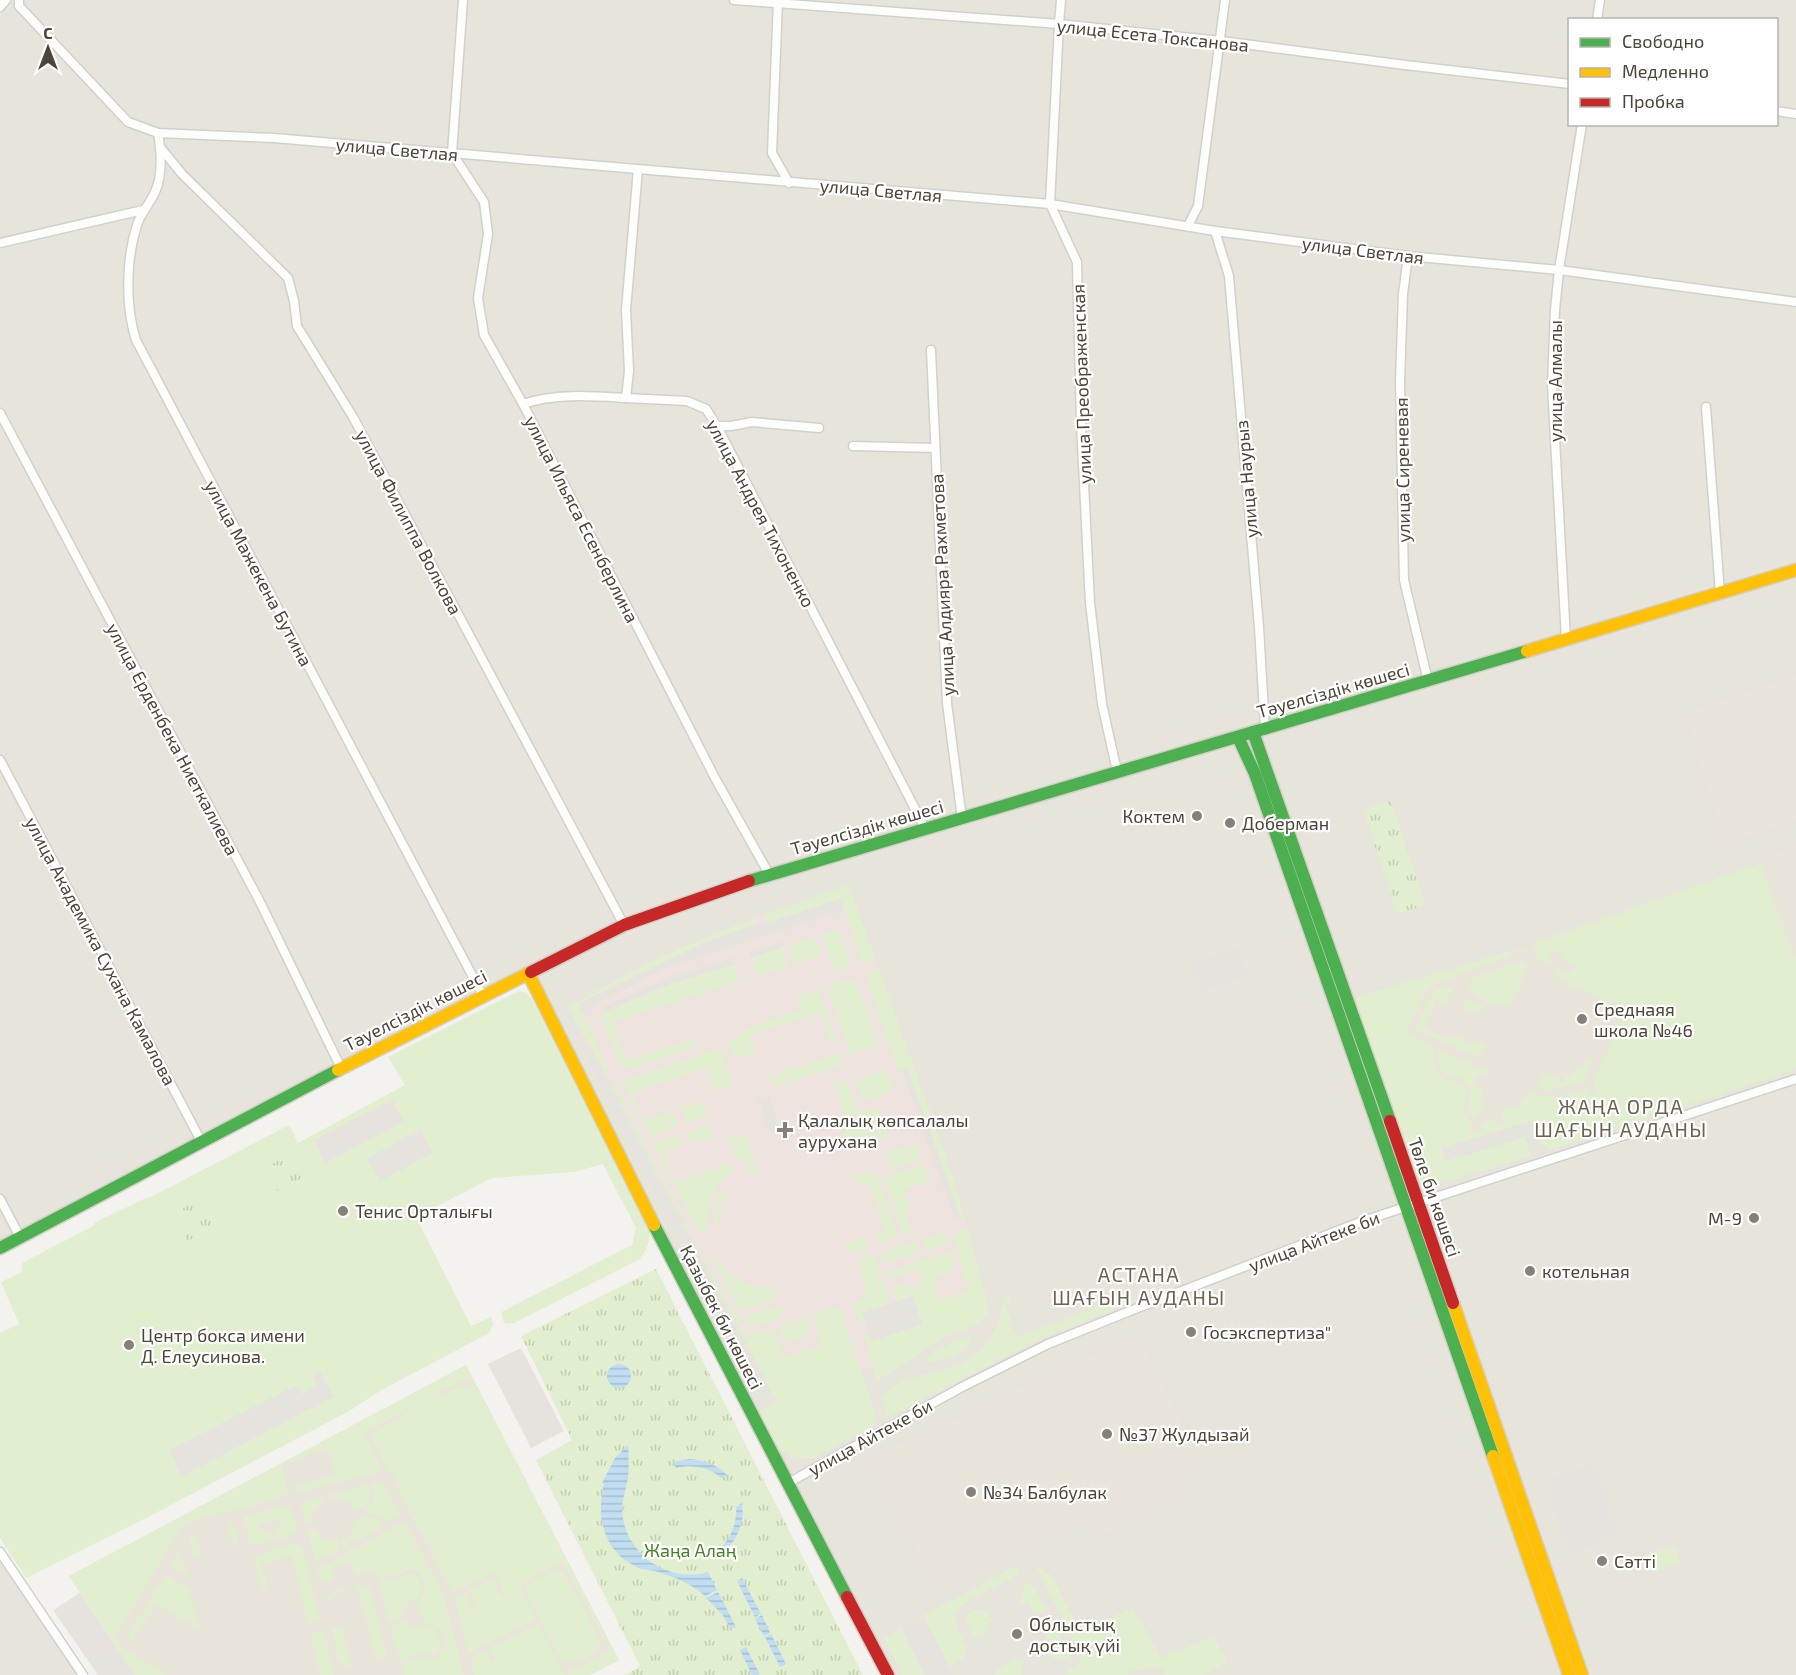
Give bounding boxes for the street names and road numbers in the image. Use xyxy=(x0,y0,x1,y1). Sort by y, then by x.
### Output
street label: улица Есета Токсанова xyxy=(1056,14,1250,56)
street label: улица Светлая xyxy=(335,133,459,165)
street label: улица Светлая xyxy=(819,174,943,206)
street label: улица Светлая xyxy=(1301,232,1425,268)
street label: улица Преображенская xyxy=(1067,284,1095,484)
street label: улица Алмалы xyxy=(1544,320,1566,442)
street label: улица Сиреневая xyxy=(1390,397,1414,543)
street label: улица Ильяса Есенберлина xyxy=(520,412,644,626)
street label: улица Андрея Тихоненко xyxy=(702,415,820,611)
street label: улица Наурыз xyxy=(1230,419,1262,539)
street label: улица Филиппа Волкова xyxy=(351,426,467,618)
street label: улица Алдияра Рахметова xyxy=(925,473,959,697)
street label: улица Мажекена Бутина xyxy=(201,476,317,670)
street label: улица Ерденбека Ниеткалиева xyxy=(102,619,244,859)
street label: Тәуелсіздік көшесі xyxy=(1254,658,1412,722)
street label: Тәуелсіздік көшесі xyxy=(788,795,946,859)
street label: улица Академика Сухана Камалова xyxy=(21,813,181,1089)
street label: Тәуелсіздік көшесі xyxy=(340,964,490,1056)
street label: Төле би көшесі xyxy=(1404,1134,1466,1260)
street label: улица Айтеке би xyxy=(1245,1206,1383,1276)
street label: Қазыбек би көшесі xyxy=(676,1241,768,1393)
street label: улица Айтеке би xyxy=(804,1394,936,1480)

